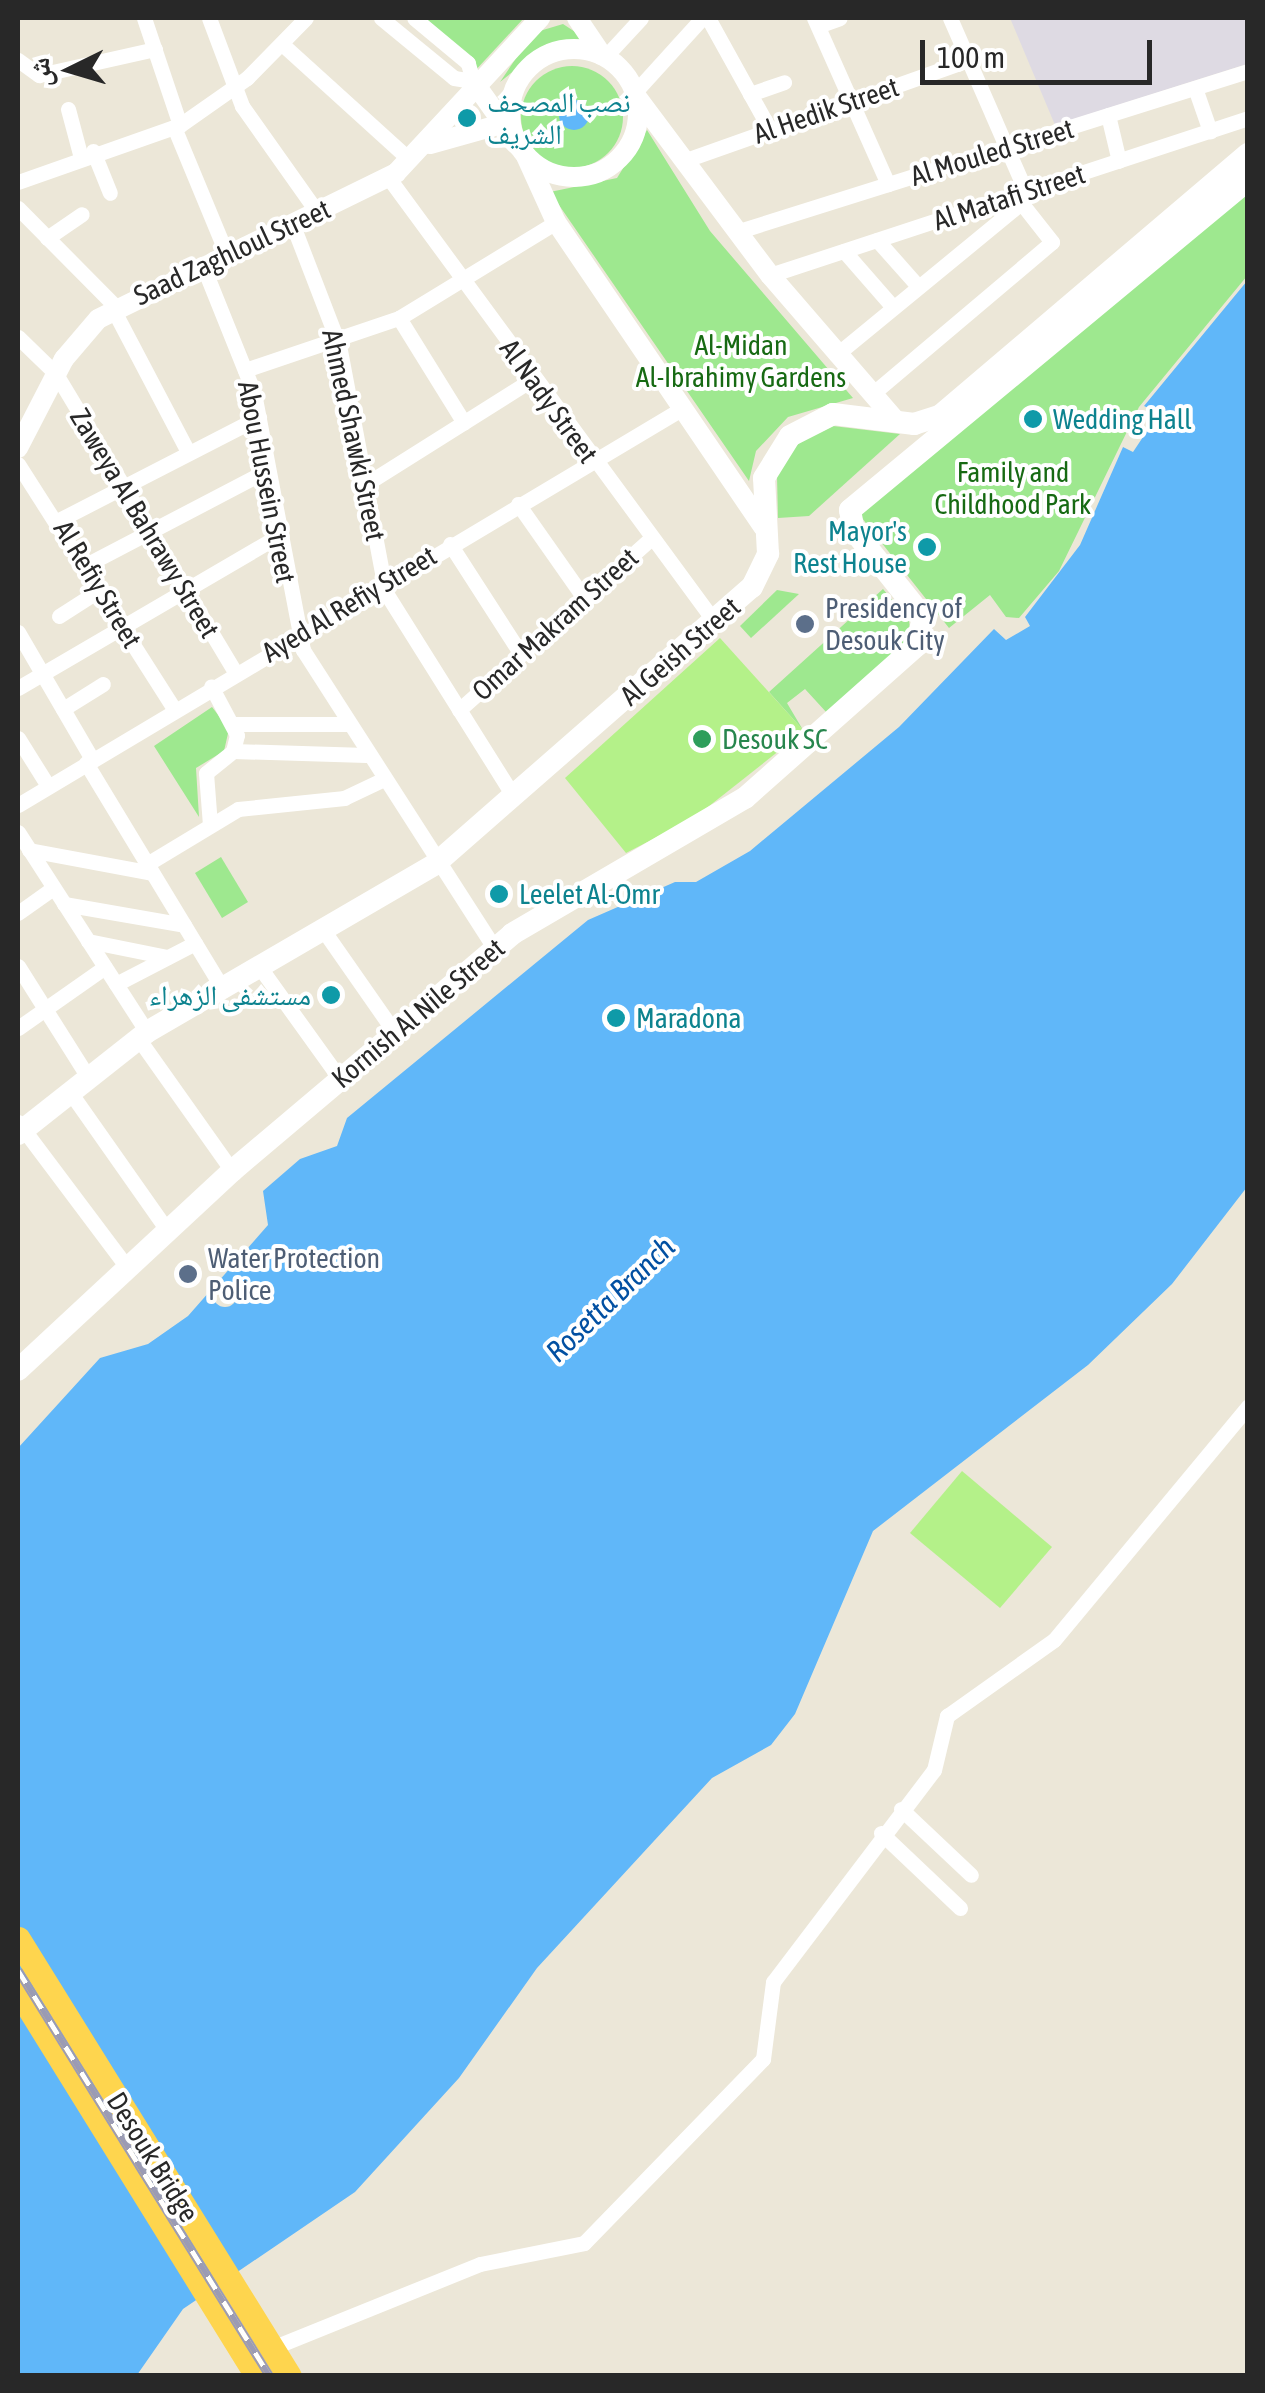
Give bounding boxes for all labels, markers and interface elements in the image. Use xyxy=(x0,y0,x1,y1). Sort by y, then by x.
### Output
north arrow xyxy=(20,20,120,120)
scale bar xyxy=(925,20,1158,82)
text: 100 m xyxy=(937,40,1005,74)
text: ش xyxy=(23,56,57,89)
street label: Al Hedik Street xyxy=(749,70,903,150)
place label: نصب المصحف الشريف xyxy=(487,85,631,151)
marker: نصب المصحف الشريف xyxy=(456,107,478,129)
street label: Al Mouled Street xyxy=(906,111,1078,193)
street label: Al Matafi Street xyxy=(929,157,1089,237)
street label: Saad Zaghloul Street xyxy=(129,192,335,312)
street label: Ahmed Shawki Street xyxy=(315,326,393,544)
park label: Al-Midan Al-Ibrahimy Gardens xyxy=(636,328,846,394)
street label: Al Nady Street xyxy=(493,333,605,469)
street label: Abou Hussein Street xyxy=(231,378,303,586)
street label: Zaweya Al Bahrawy Street xyxy=(63,402,227,644)
place label: Wedding Hall xyxy=(1053,402,1192,436)
marker: Wedding Hall xyxy=(1022,408,1044,430)
park label: Family and Childhood Park xyxy=(935,455,1091,521)
street label: Al Refiy Street xyxy=(47,514,149,654)
place label: Mayor's Rest House xyxy=(793,514,907,580)
marker: Mayor's Rest House xyxy=(916,536,938,558)
street label: Ayed Al Refiy Street xyxy=(256,539,442,669)
street label: Omar Makram Street xyxy=(465,541,645,707)
street label: Al Geish Street xyxy=(613,590,747,712)
place label: Presidency of Desouk City xyxy=(825,591,962,657)
marker: Presidency of Desouk City xyxy=(794,613,816,635)
place label: Desouk SC xyxy=(722,722,827,756)
marker: Desouk SC xyxy=(691,728,713,750)
place label: Leelet Al-Omr xyxy=(519,877,660,911)
marker: Leelet Al-Omr xyxy=(488,883,510,905)
street label: Kornish Al Nile Street xyxy=(325,931,511,1095)
place label: مستشفى الزهراء xyxy=(149,978,311,1012)
marker: مستشفى الزهراء xyxy=(320,984,342,1006)
place label: Maradona xyxy=(636,1001,742,1035)
marker: Maradona xyxy=(605,1007,627,1029)
water label: Rosetta Branch xyxy=(538,1229,682,1369)
place label: Water Protection Police xyxy=(208,1241,380,1307)
marker: Water Protection Police xyxy=(177,1263,199,1285)
street label: Desouk Bridge xyxy=(100,2086,206,2228)

